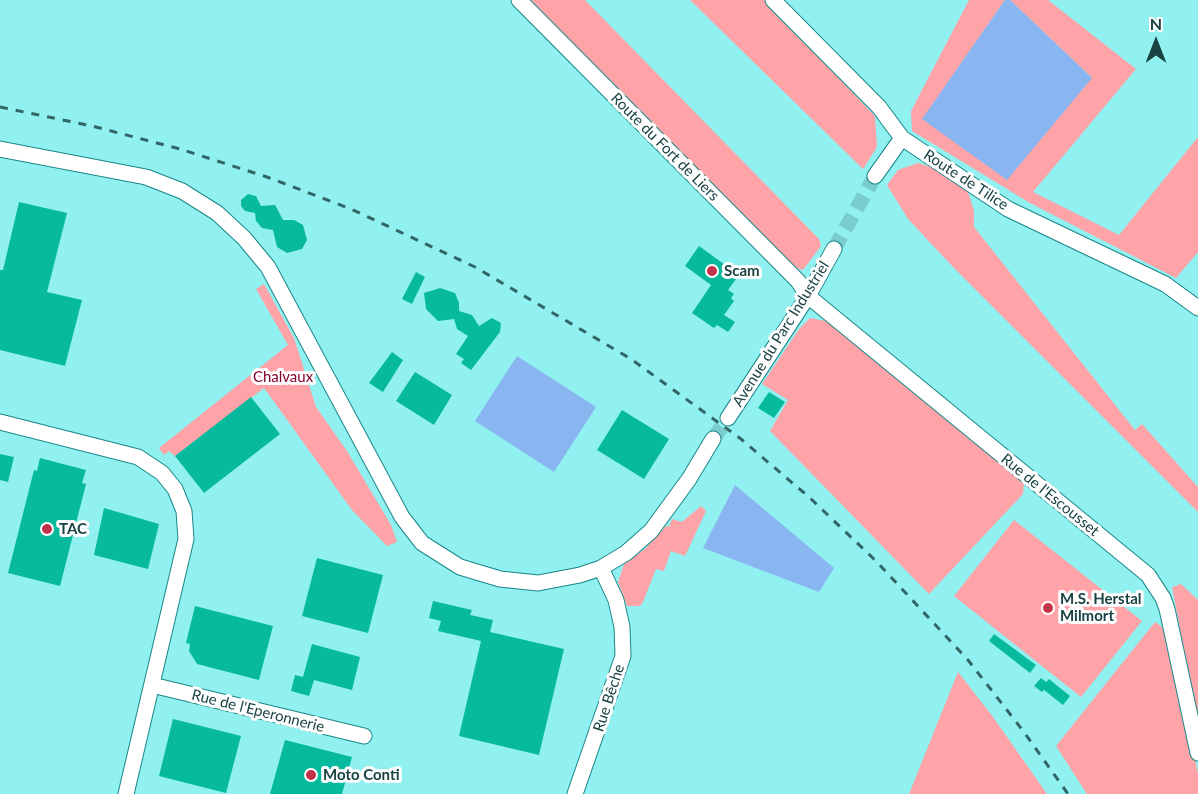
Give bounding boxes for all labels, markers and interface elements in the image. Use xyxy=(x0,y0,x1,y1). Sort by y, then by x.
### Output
north arrow xyxy=(1126,12,1186,72)
text: N xyxy=(1150,14,1162,33)
street label: Route du Fort de Liers xyxy=(607,89,723,205)
street label: Route de Tilice xyxy=(920,146,1012,214)
street label: Avenue du Parc Industriel xyxy=(729,258,833,410)
place label: Scam xyxy=(724,262,760,280)
marker: Scam xyxy=(705,264,719,278)
park label: Chalvaux xyxy=(253,368,313,386)
street label: Rue de l'Escousset xyxy=(997,450,1103,540)
place label: TAC xyxy=(59,520,87,538)
marker: TAC xyxy=(40,522,54,536)
place label: M.S. Herstal Milmort xyxy=(1060,590,1142,625)
marker: M.S. Herstal Milmort xyxy=(1041,601,1055,615)
street label: Rue Bêche xyxy=(590,662,628,734)
street label: Rue de l'Eperonnerie xyxy=(190,686,326,736)
place label: Moto Conti xyxy=(323,766,400,784)
marker: Moto Conti xyxy=(304,768,318,782)

